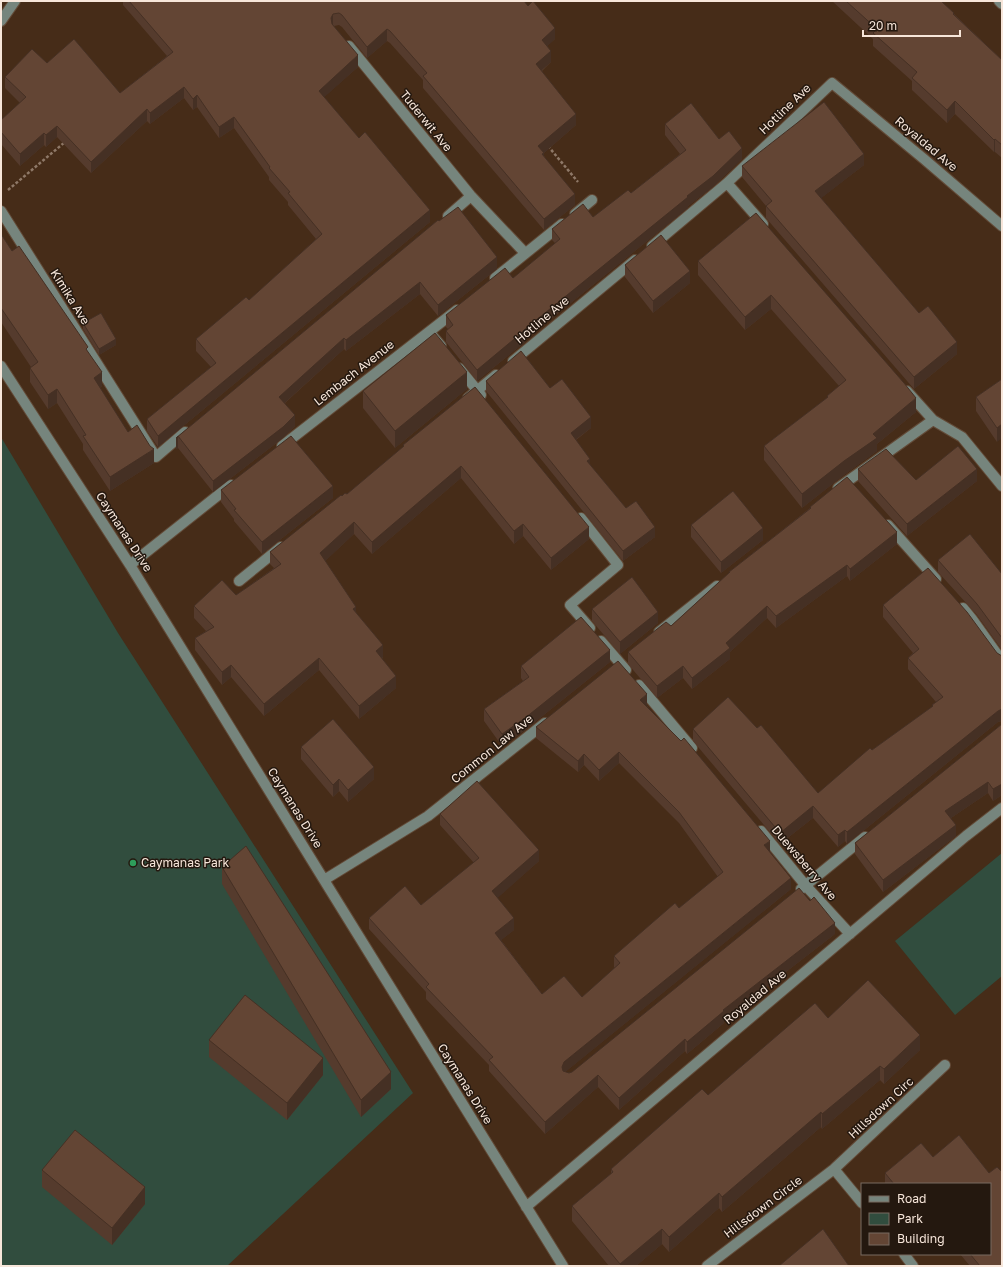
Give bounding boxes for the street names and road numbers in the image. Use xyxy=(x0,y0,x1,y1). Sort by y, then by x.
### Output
street label: Hotline Ave xyxy=(756,80,814,137)
street label: Tuderwit Ave xyxy=(397,87,456,154)
street label: Royaldad Ave xyxy=(892,113,961,174)
street label: Kimika Ave xyxy=(47,266,93,327)
street label: Hotline Ave xyxy=(511,293,572,347)
street label: Lembach Avenue xyxy=(311,337,397,409)
street label: Caymanas Drive xyxy=(93,489,156,574)
street label: Common Law Ave xyxy=(448,711,536,786)
street label: Caymanas Drive xyxy=(265,765,326,851)
street label: Duewsberry Ave xyxy=(769,822,840,903)
street label: Royaldad Ave xyxy=(720,966,789,1027)
street label: Caymanas Drive xyxy=(435,1041,496,1127)
street label: Hillsdown Circ xyxy=(845,1073,917,1142)
street label: Hillsdown Circle xyxy=(721,1172,805,1241)

